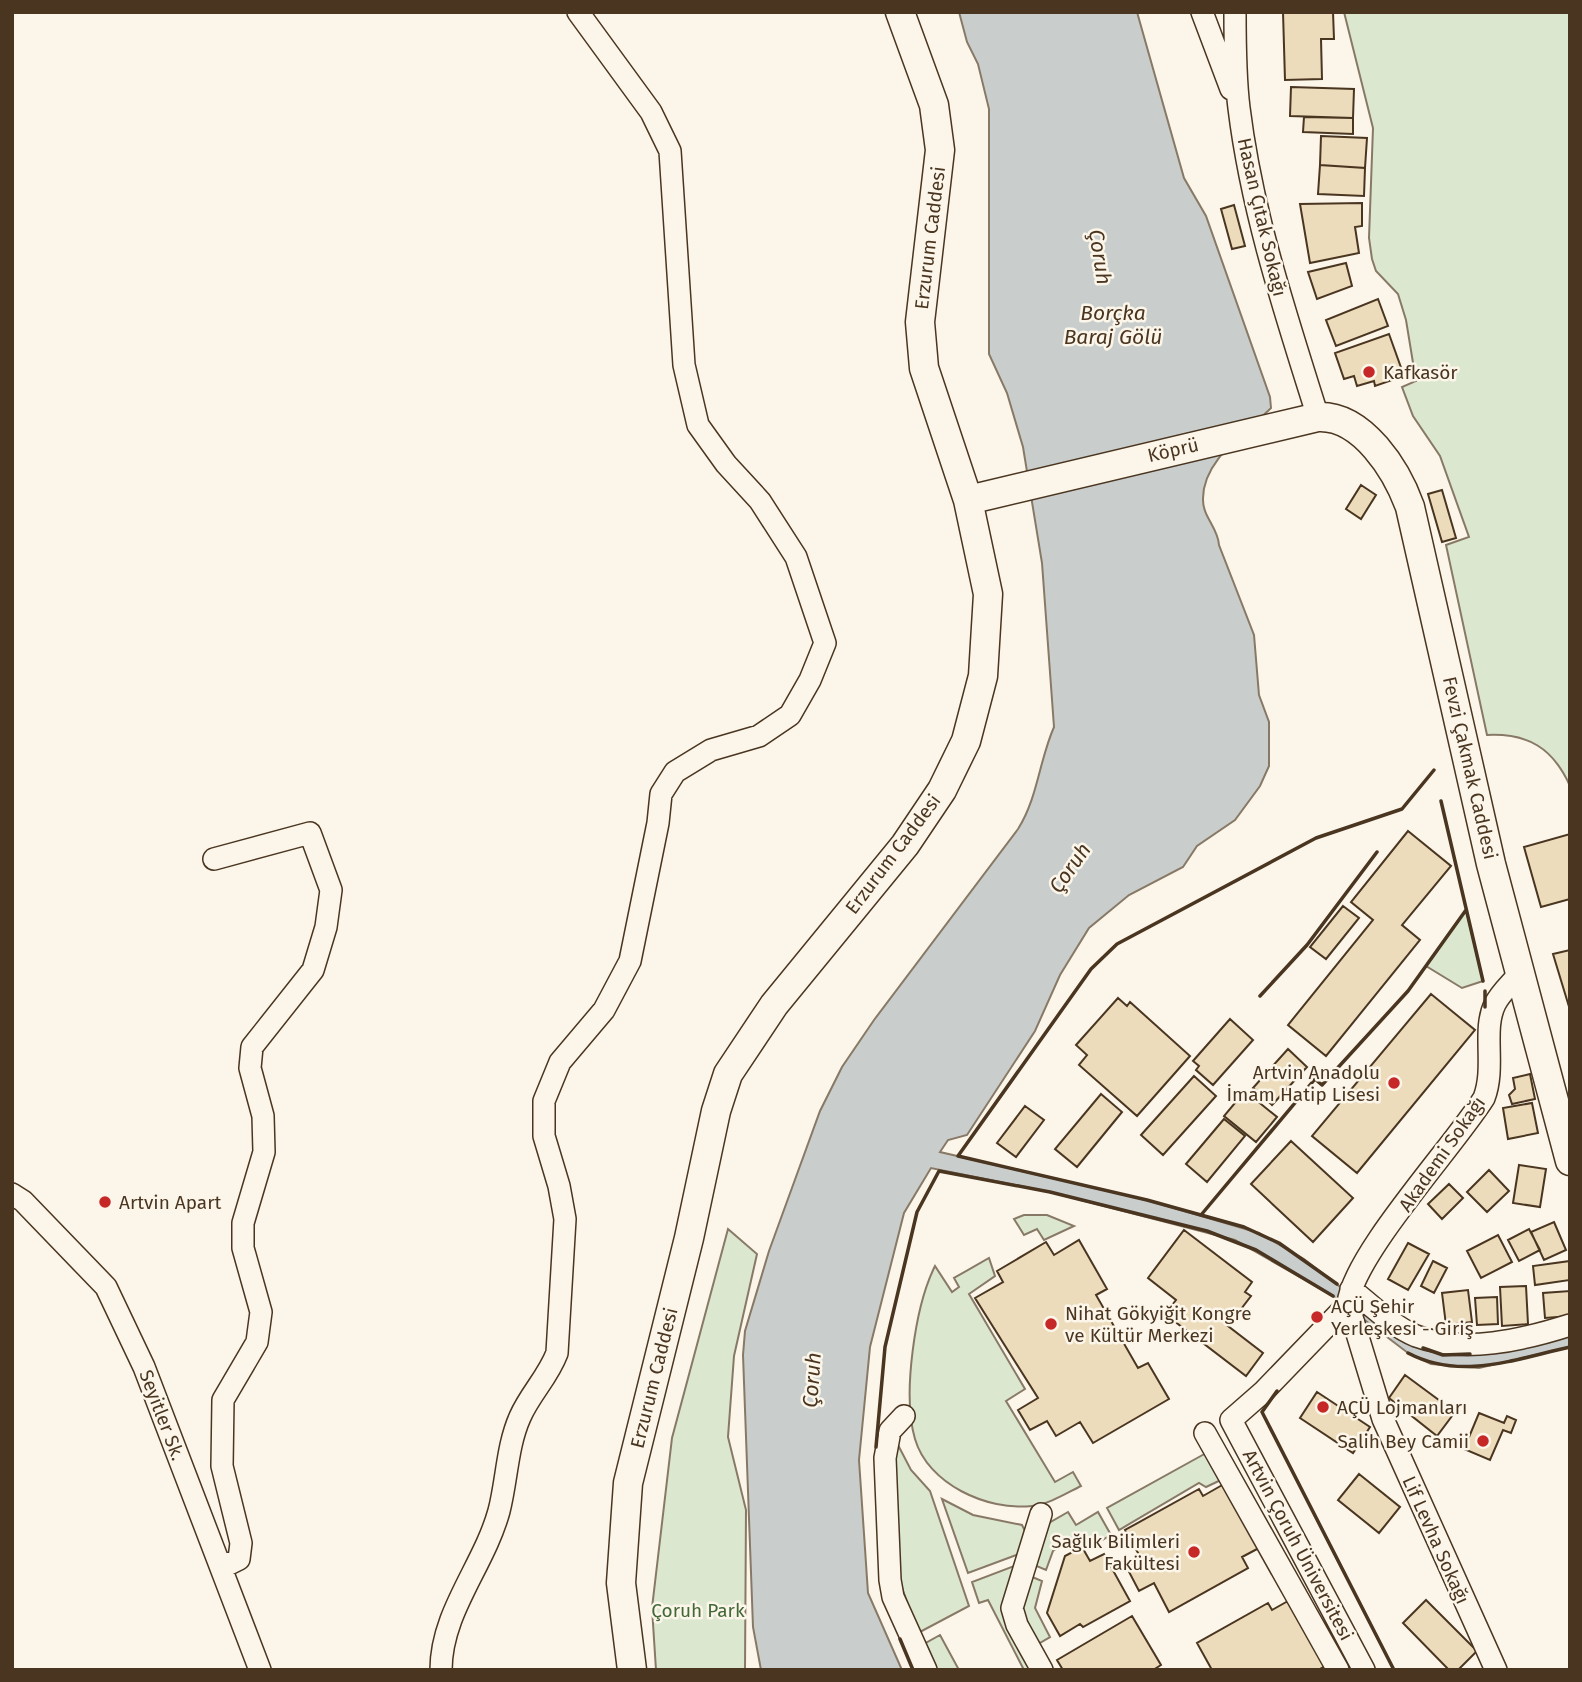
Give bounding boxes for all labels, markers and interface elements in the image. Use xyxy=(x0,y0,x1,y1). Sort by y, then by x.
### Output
street label: Hasan Çıtak Sokağı xyxy=(1233,135,1291,299)
street label: Erzurum Caddesi xyxy=(910,165,950,311)
water label: Çoruh xyxy=(1083,227,1117,287)
water label: Borçka Baraj Gölü xyxy=(1064,300,1162,350)
place label: Kafkasör xyxy=(1383,361,1458,384)
marker: Kafkasör xyxy=(1361,364,1377,380)
street label: Köprü xyxy=(1145,433,1201,467)
street label: Fevzi Çakmak Caddesi xyxy=(1438,674,1502,862)
street label: Erzurum Caddesi xyxy=(840,790,946,918)
water label: Çoruh xyxy=(1043,838,1097,898)
place label: Artvin Anadolu İmam Hatip Lisesi xyxy=(1226,1061,1380,1106)
marker: Artvin Anadolu İmam Hatip Lisesi xyxy=(1386,1075,1402,1091)
street label: Akademi Sokağı xyxy=(1394,1092,1490,1216)
place label: Artvin Apart xyxy=(119,1191,222,1214)
marker: Artvin Apart xyxy=(97,1194,113,1210)
place label: AÇÜ Şehir Yerleşkesi - Giriş xyxy=(1331,1295,1474,1340)
place label: Nihat Gökyiğit Kongre ve Kültür Merkezi xyxy=(1065,1302,1252,1347)
street label: Erzurum Caddesi xyxy=(625,1305,683,1451)
marker: AÇÜ Şehir Yerleşkesi - Giriş xyxy=(1309,1309,1325,1325)
marker: Nihat Gökyiğit Kongre ve Kültür Merkezi xyxy=(1043,1316,1059,1332)
water label: Çoruh xyxy=(797,1351,827,1409)
street label: Seyitler Sk. xyxy=(134,1367,190,1463)
place label: AÇÜ Lojmanları xyxy=(1337,1396,1467,1419)
marker: AÇÜ Lojmanları xyxy=(1315,1399,1331,1415)
place label: Salih Bey Camii xyxy=(1337,1430,1469,1453)
marker: Salih Bey Camii xyxy=(1475,1433,1491,1449)
street label: Artvin Çoruh Üniversitesi xyxy=(1238,1446,1358,1644)
street label: Lif Levha Sokağı xyxy=(1398,1472,1474,1608)
place label: Sağlık Bilimleri Fakültesi xyxy=(1051,1530,1180,1575)
marker: Sağlık Bilimleri Fakültesi xyxy=(1186,1544,1202,1560)
park label: Çoruh Park xyxy=(651,1599,745,1622)

